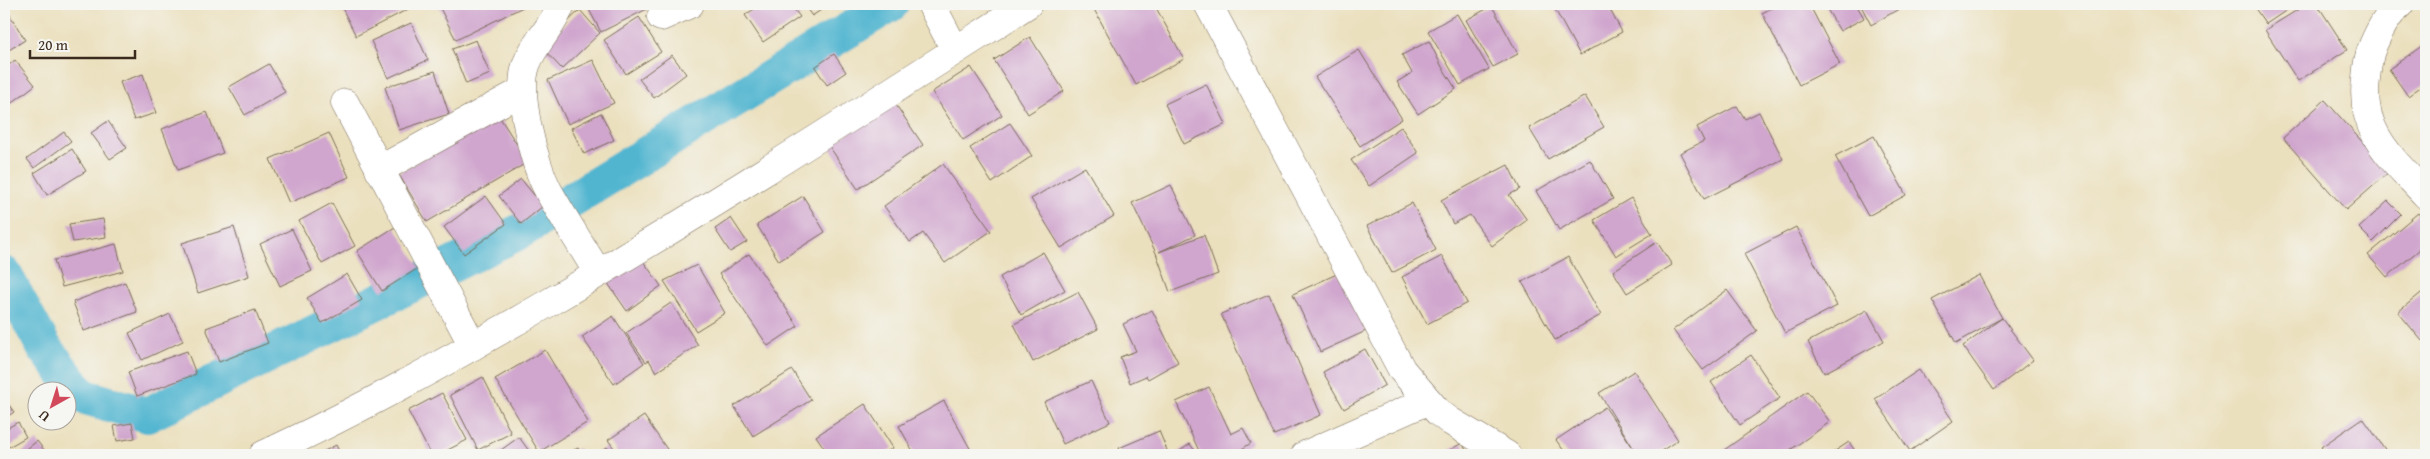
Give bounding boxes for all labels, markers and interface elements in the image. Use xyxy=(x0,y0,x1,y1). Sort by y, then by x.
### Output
scale bar xyxy=(30,28,135,60)
text: 20 m xyxy=(38,34,69,55)
north arrow xyxy=(28,382,78,432)
text: U xyxy=(33,405,54,427)

